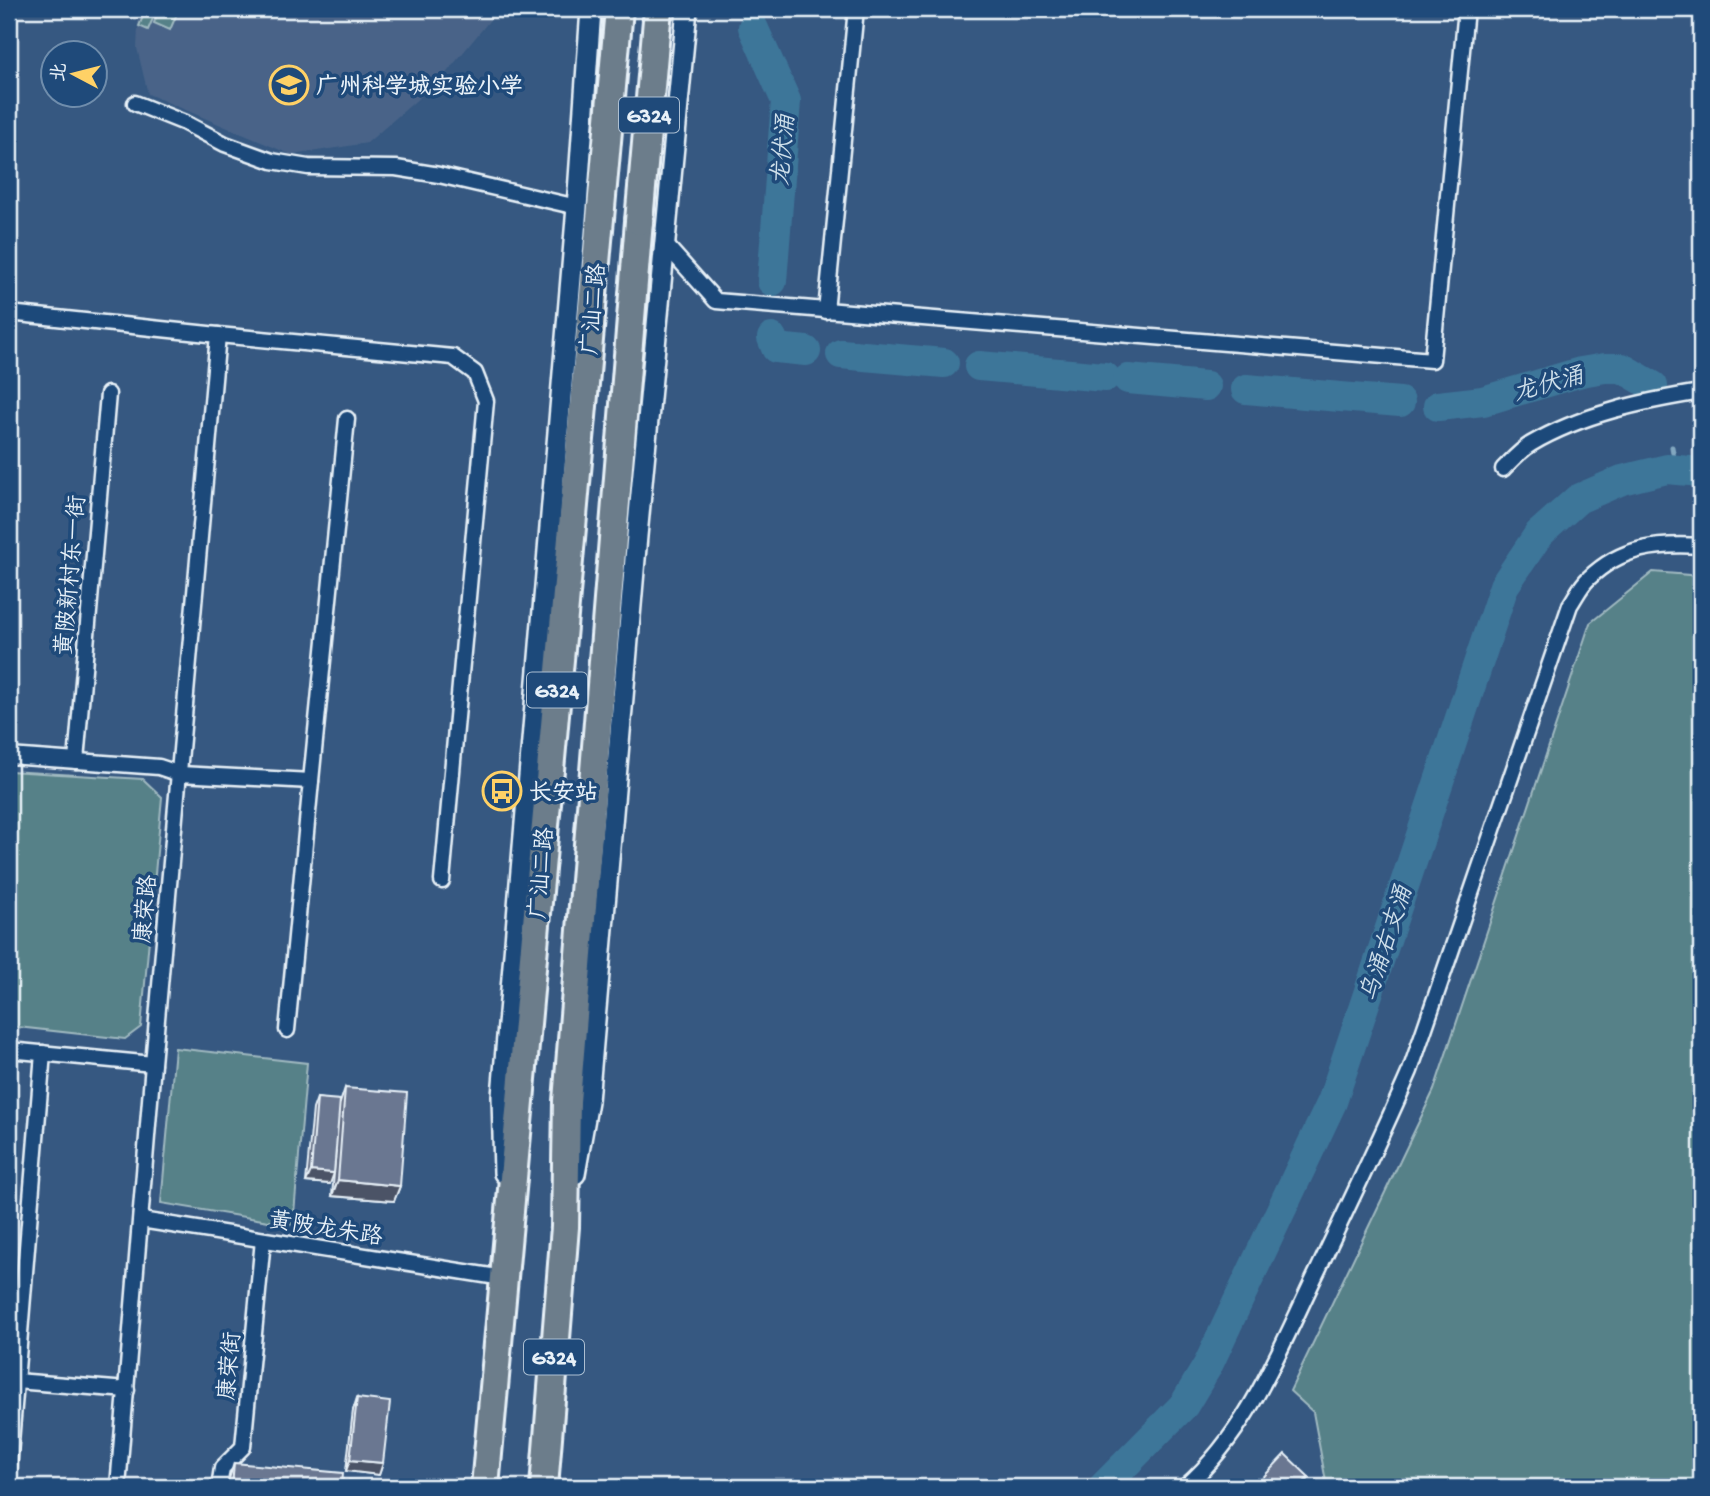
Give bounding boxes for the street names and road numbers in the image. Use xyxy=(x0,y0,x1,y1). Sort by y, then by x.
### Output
road number: G324 xyxy=(619,97,679,132)
street label: 广汕二路 xyxy=(577,262,613,356)
street label: 黄陂新村东一街 xyxy=(51,494,93,657)
road number: G324 xyxy=(527,672,587,708)
street label: 广汕二路 xyxy=(525,826,561,920)
street label: 康荣路 xyxy=(130,874,164,945)
street label: 黄陂龙朱路 xyxy=(267,1207,385,1253)
street label: 康荣街 xyxy=(214,1331,248,1402)
road number: G324 xyxy=(524,1340,584,1374)

